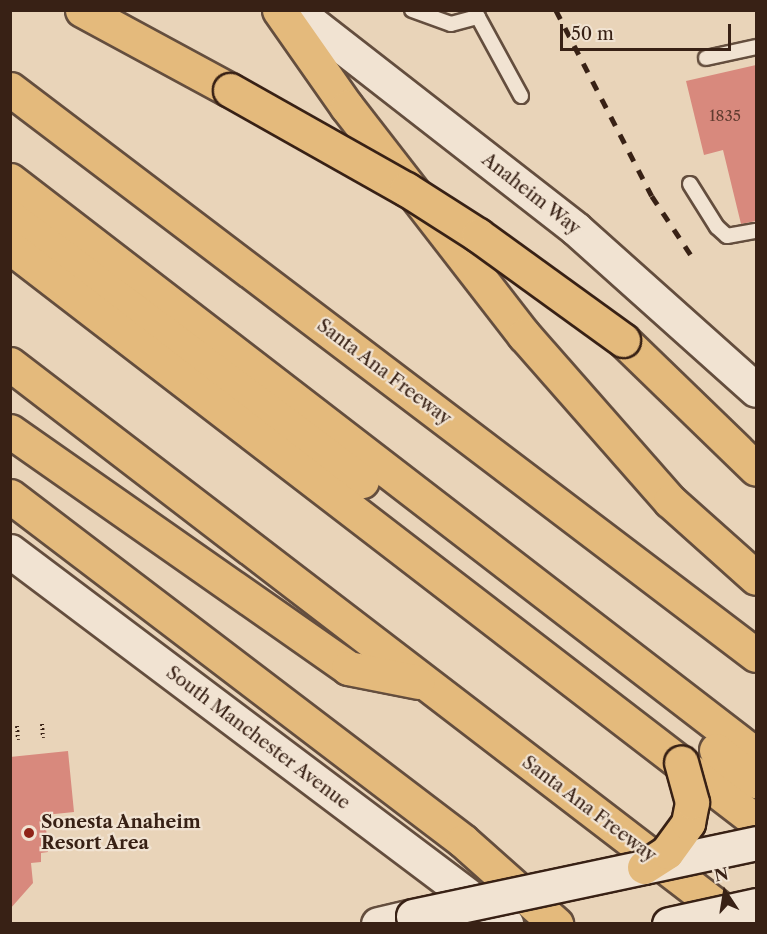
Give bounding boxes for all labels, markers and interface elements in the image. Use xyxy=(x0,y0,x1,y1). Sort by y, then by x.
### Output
scale bar xyxy=(563,12,734,50)
text: 50 m xyxy=(571,23,614,45)
house number: 1835 xyxy=(709,107,741,125)
street label: Anaheim Way xyxy=(477,149,585,239)
street label: Santa Ana Freeway xyxy=(312,314,456,430)
street label: South Manchester Avenue xyxy=(161,662,355,814)
street label: Santa Ana Freeway xyxy=(517,751,661,867)
place label: Sonesta Anaheim Resort Area xyxy=(41,812,202,854)
marker: Sonesta Anaheim Resort Area xyxy=(22,826,36,840)
north arrow xyxy=(695,862,755,922)
text: N xyxy=(712,863,730,886)

